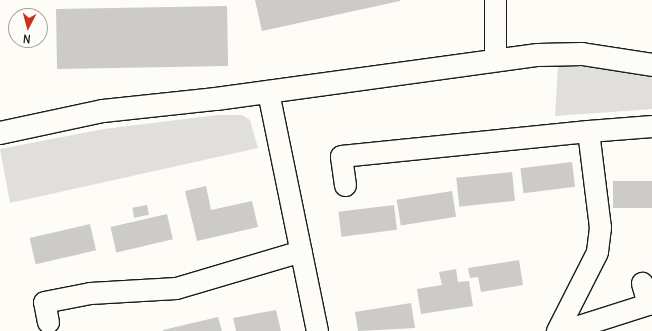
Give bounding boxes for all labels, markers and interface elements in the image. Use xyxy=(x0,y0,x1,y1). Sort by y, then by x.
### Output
north arrow xyxy=(8,8,48,48)
text: N xyxy=(22,32,31,46)

